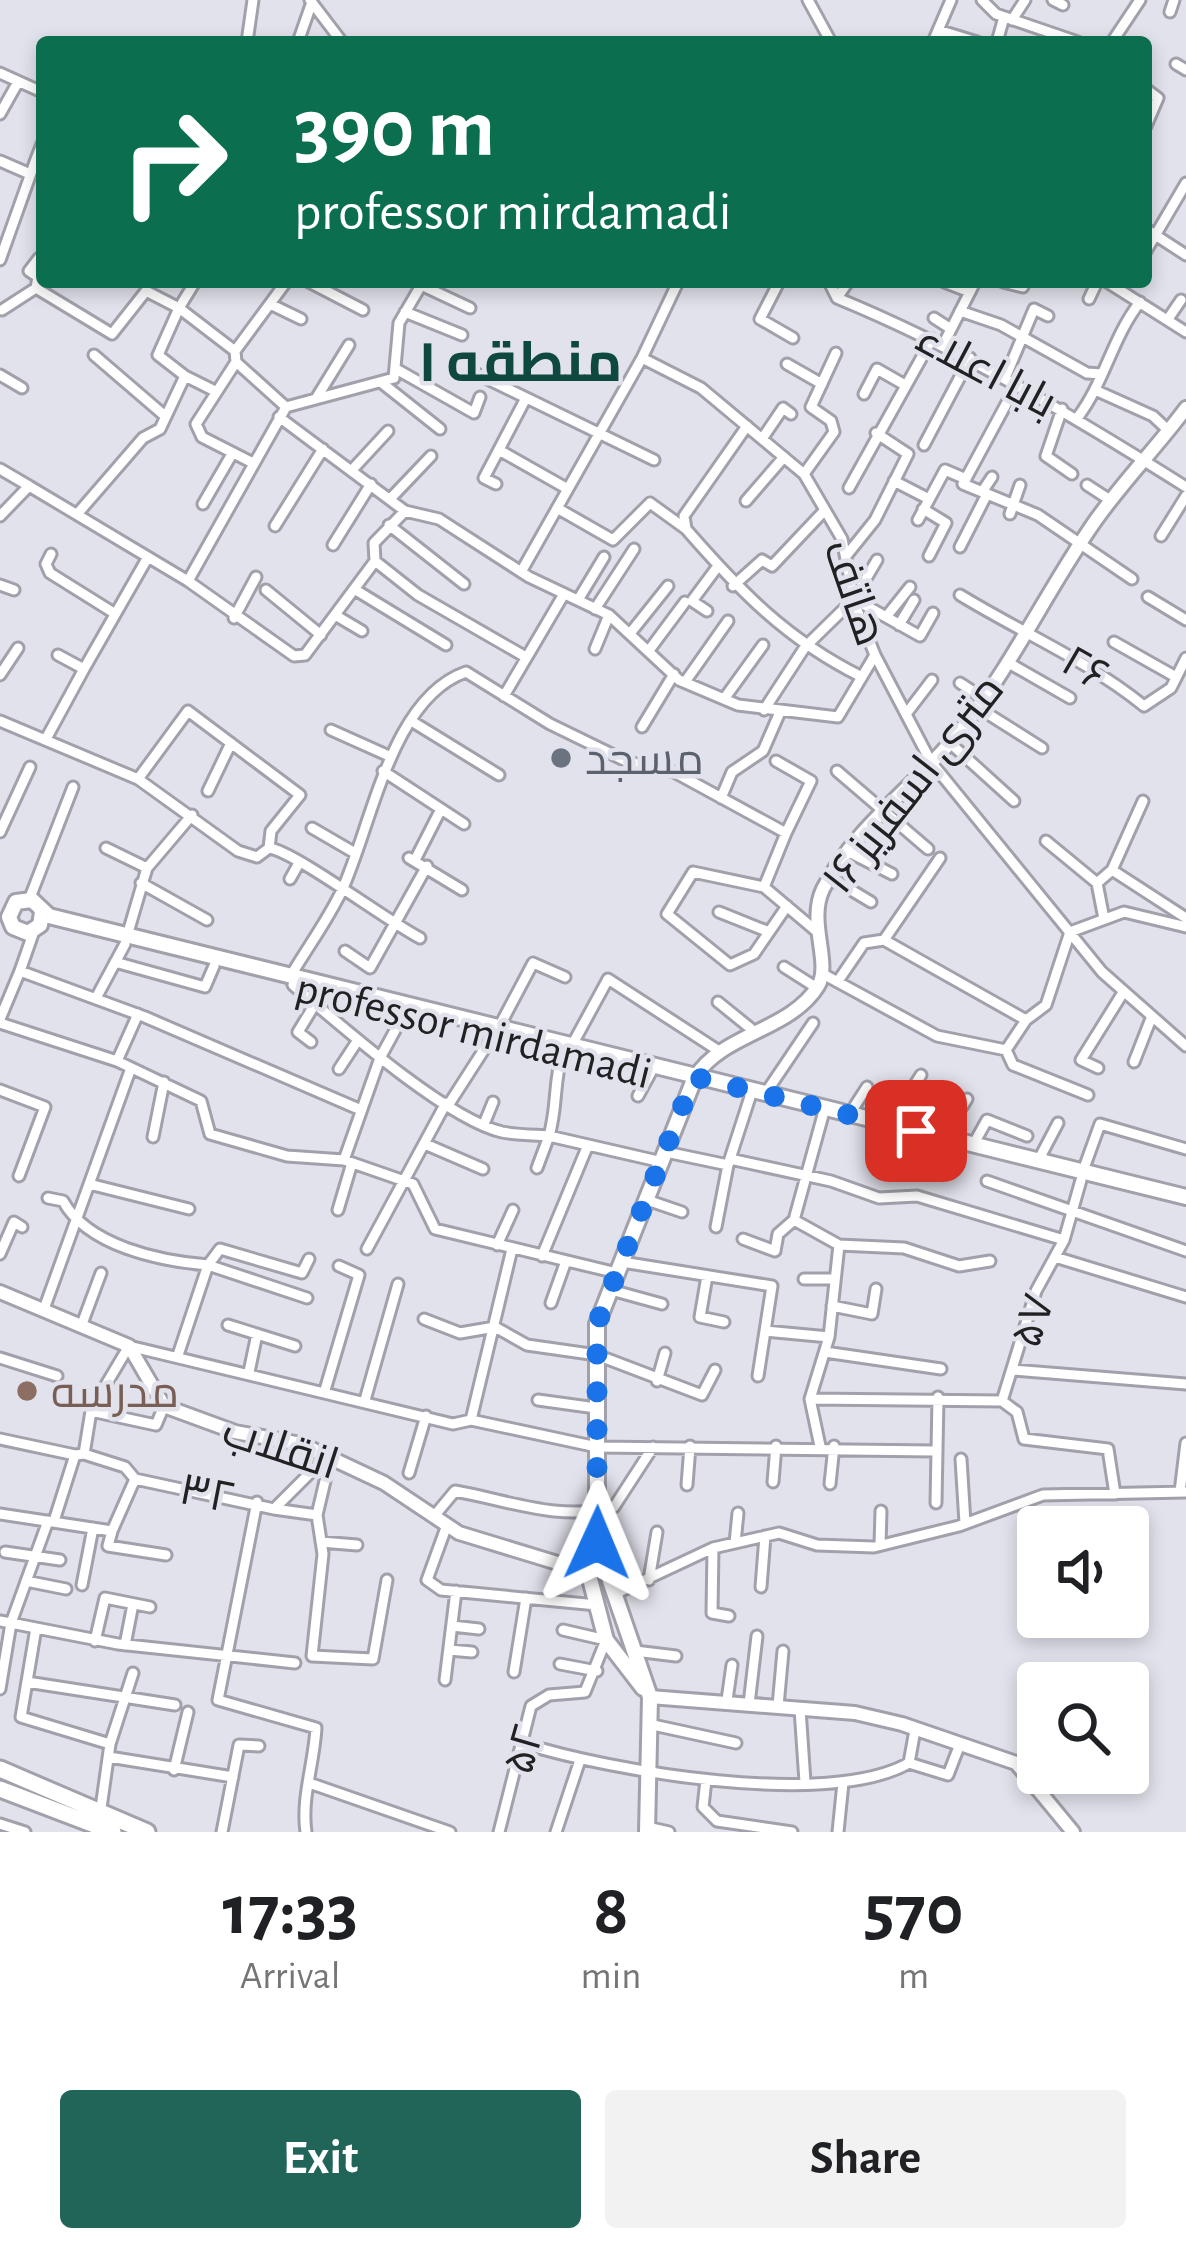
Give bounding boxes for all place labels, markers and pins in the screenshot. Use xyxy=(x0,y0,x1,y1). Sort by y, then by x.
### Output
place label: مسجد xyxy=(585,738,704,783)
marker: مسجد xyxy=(548,745,574,771)
pin xyxy=(865,1080,967,1182)
place label: مدرسه xyxy=(51,1371,179,1417)
marker: مدرسه xyxy=(14,1378,40,1404)

